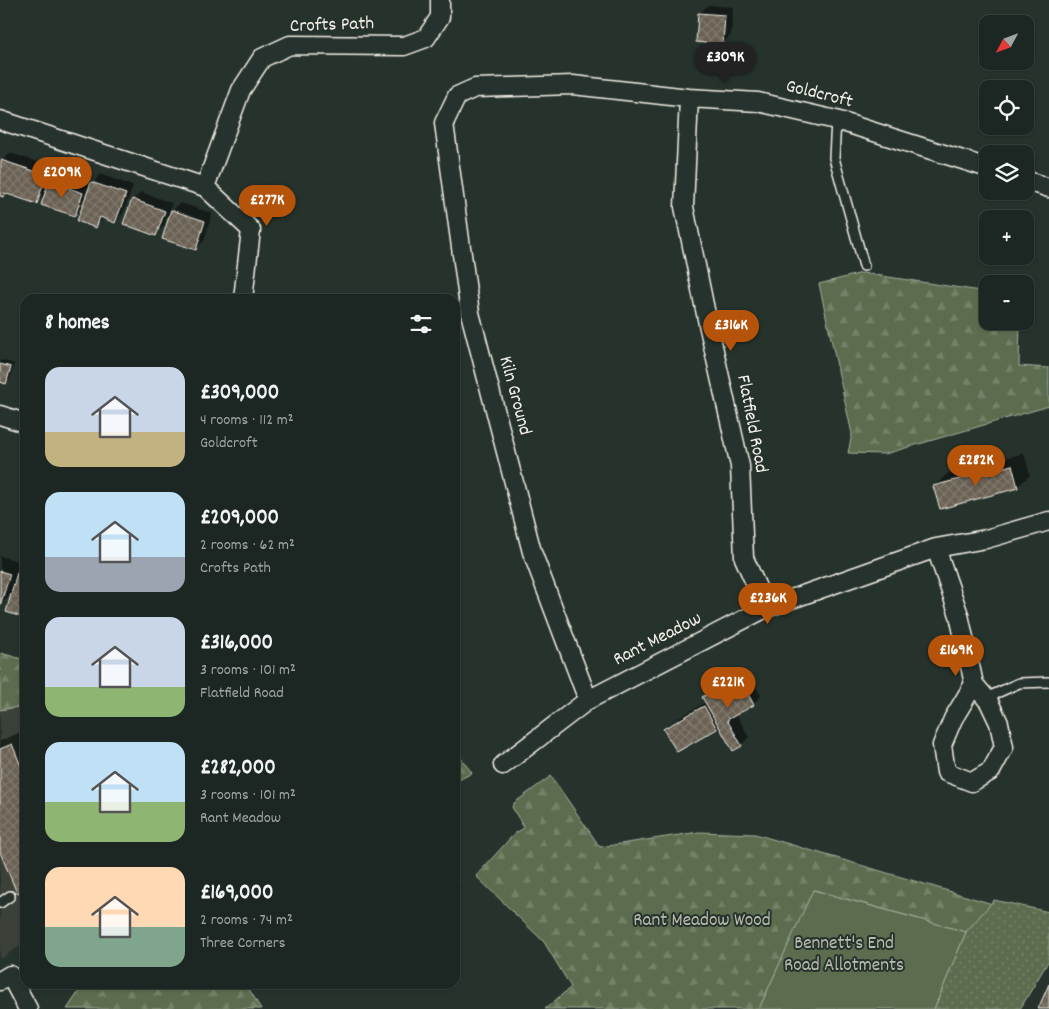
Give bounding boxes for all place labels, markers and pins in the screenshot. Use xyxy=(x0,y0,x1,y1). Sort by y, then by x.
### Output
pin: £309K xyxy=(690,42,760,84)
pin: £209K xyxy=(27,156,97,199)
pin: £277K xyxy=(232,184,302,227)
pin: £316K xyxy=(696,310,766,352)
pin: £282K xyxy=(941,444,1011,487)
pin: £236K xyxy=(733,582,803,625)
pin: £169K xyxy=(921,634,991,677)
pin: £221K xyxy=(693,666,763,709)

